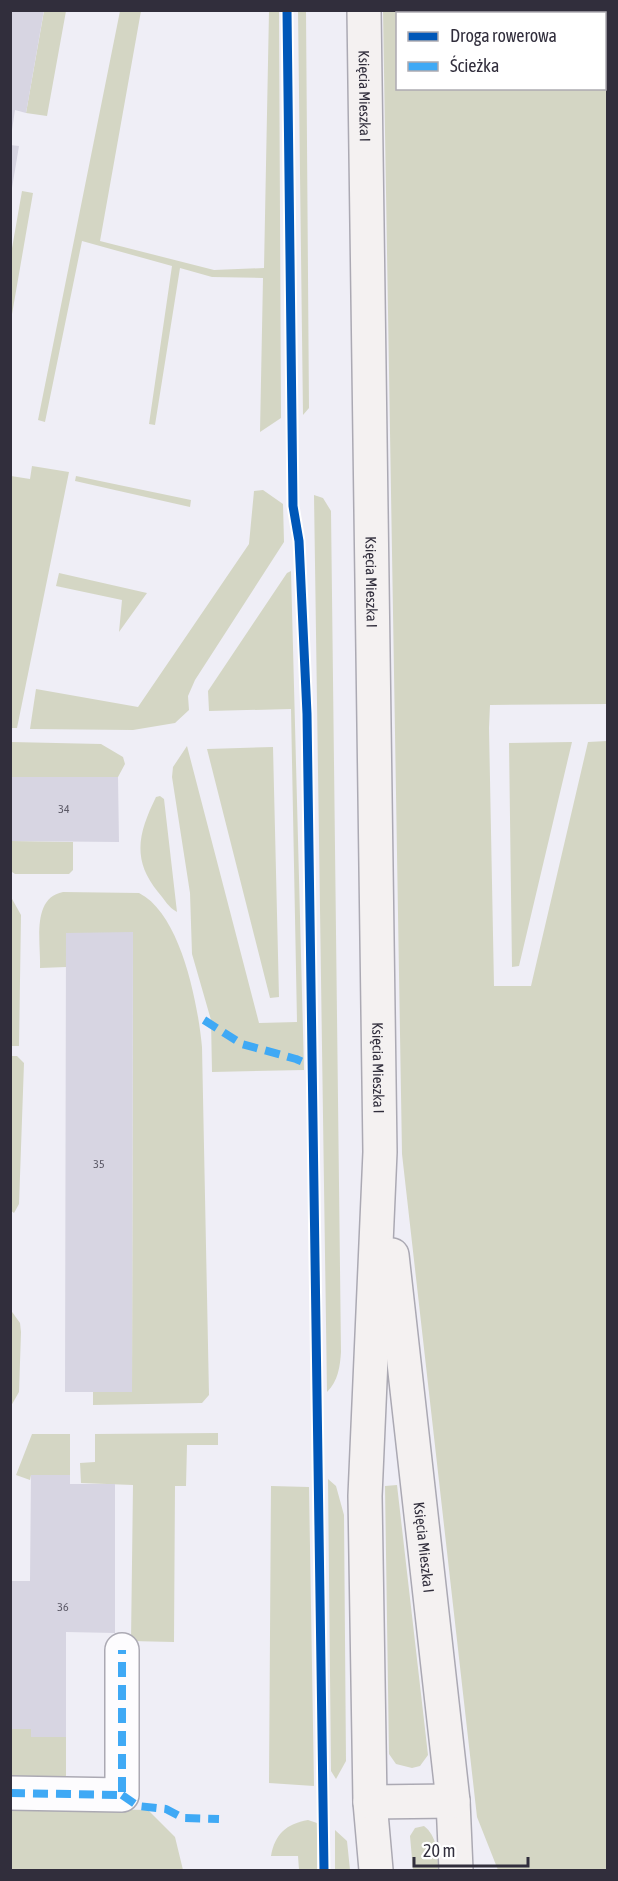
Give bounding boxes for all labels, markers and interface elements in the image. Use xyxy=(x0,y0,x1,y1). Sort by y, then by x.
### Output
legend xyxy=(396,12,606,90)
text: Droga rowerowa xyxy=(450,25,557,46)
street label: Księcia Mieszka I xyxy=(356,50,374,142)
text: Ścieżka xyxy=(450,55,499,76)
street label: Księcia Mieszka I xyxy=(363,536,381,628)
house number: 34 xyxy=(58,802,70,816)
street label: Księcia Mieszka I xyxy=(370,1022,388,1114)
house number: 35 xyxy=(93,1157,105,1171)
street label: Księcia Mieszka I xyxy=(411,1501,438,1594)
house number: 36 xyxy=(57,1600,69,1614)
scale bar xyxy=(414,1830,528,1868)
text: 20 m xyxy=(423,1840,455,1861)

